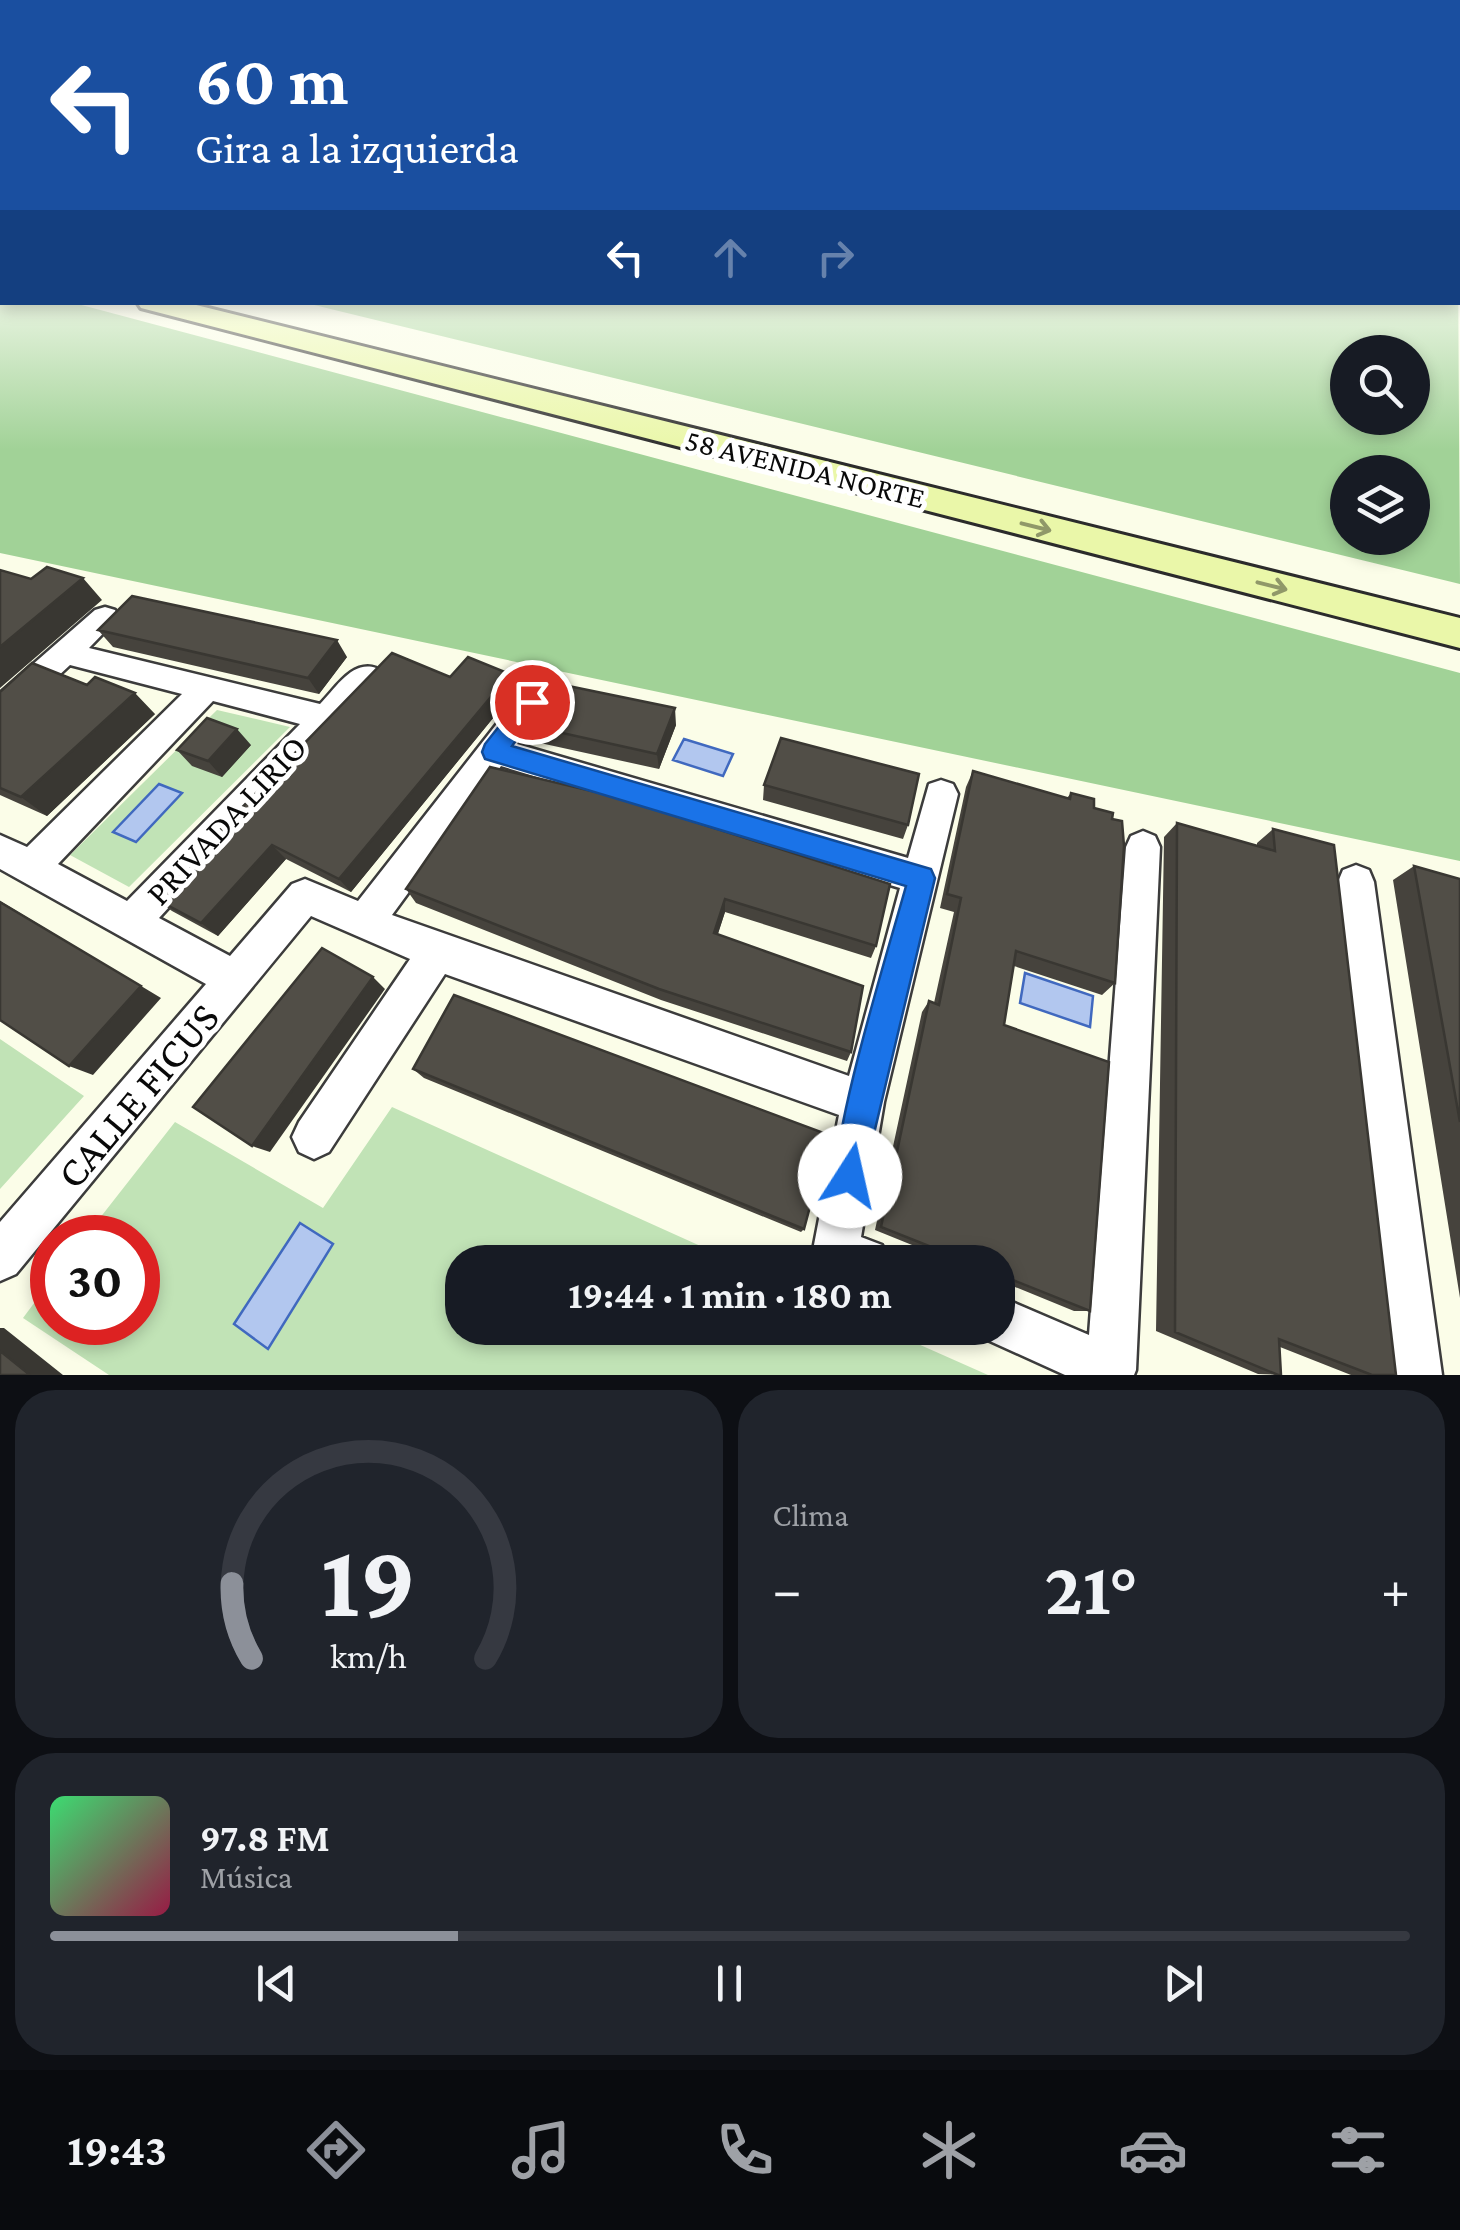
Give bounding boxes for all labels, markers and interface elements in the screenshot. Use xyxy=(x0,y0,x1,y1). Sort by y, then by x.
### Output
icon: left xyxy=(30,40,160,170)
text: 60 m xyxy=(195,41,348,119)
text: Gira a la izquierda xyxy=(195,123,519,173)
icon: left xyxy=(598,230,653,285)
icon: ahead xyxy=(703,230,758,285)
icon: right xyxy=(808,230,863,285)
map controls xyxy=(1330,335,1430,555)
button: search xyxy=(1330,335,1430,435)
street label: 58 AVENIDA NORTE xyxy=(682,423,928,514)
button: layers xyxy=(1330,455,1430,555)
one-way arrow xyxy=(1019,519,1051,537)
one-way arrow xyxy=(1255,578,1287,596)
pin xyxy=(490,660,575,745)
icon: arrive xyxy=(505,675,560,730)
street label: PRIVADA LIRIO xyxy=(138,728,315,913)
street label: CALLE FICUS xyxy=(47,994,228,1197)
position arrow xyxy=(798,1124,902,1228)
speed limit sign: 30 xyxy=(30,1215,160,1345)
text: 19:44 · 1 min · 180 m xyxy=(568,1274,892,1316)
text: Clima xyxy=(773,1497,849,1533)
text: 19 xyxy=(321,1523,417,1638)
text: 21° xyxy=(1045,1547,1138,1630)
text: − xyxy=(773,1559,802,1620)
text: + xyxy=(1381,1559,1410,1620)
text: km/h xyxy=(330,1636,407,1676)
text: 97.8 FM xyxy=(200,1817,330,1859)
text: Música xyxy=(200,1859,293,1895)
icon: previous xyxy=(249,1956,304,2011)
icon: pause xyxy=(702,1956,757,2011)
icon: next xyxy=(1156,1956,1211,2011)
icon: directions xyxy=(301,2115,371,2185)
icon: music xyxy=(506,2115,576,2185)
icon: phone xyxy=(710,2115,780,2185)
icon: climate xyxy=(914,2115,984,2185)
icon: car xyxy=(1118,2115,1188,2185)
icon: filters xyxy=(1323,2115,1393,2185)
text: 19:43 xyxy=(67,2125,167,2175)

